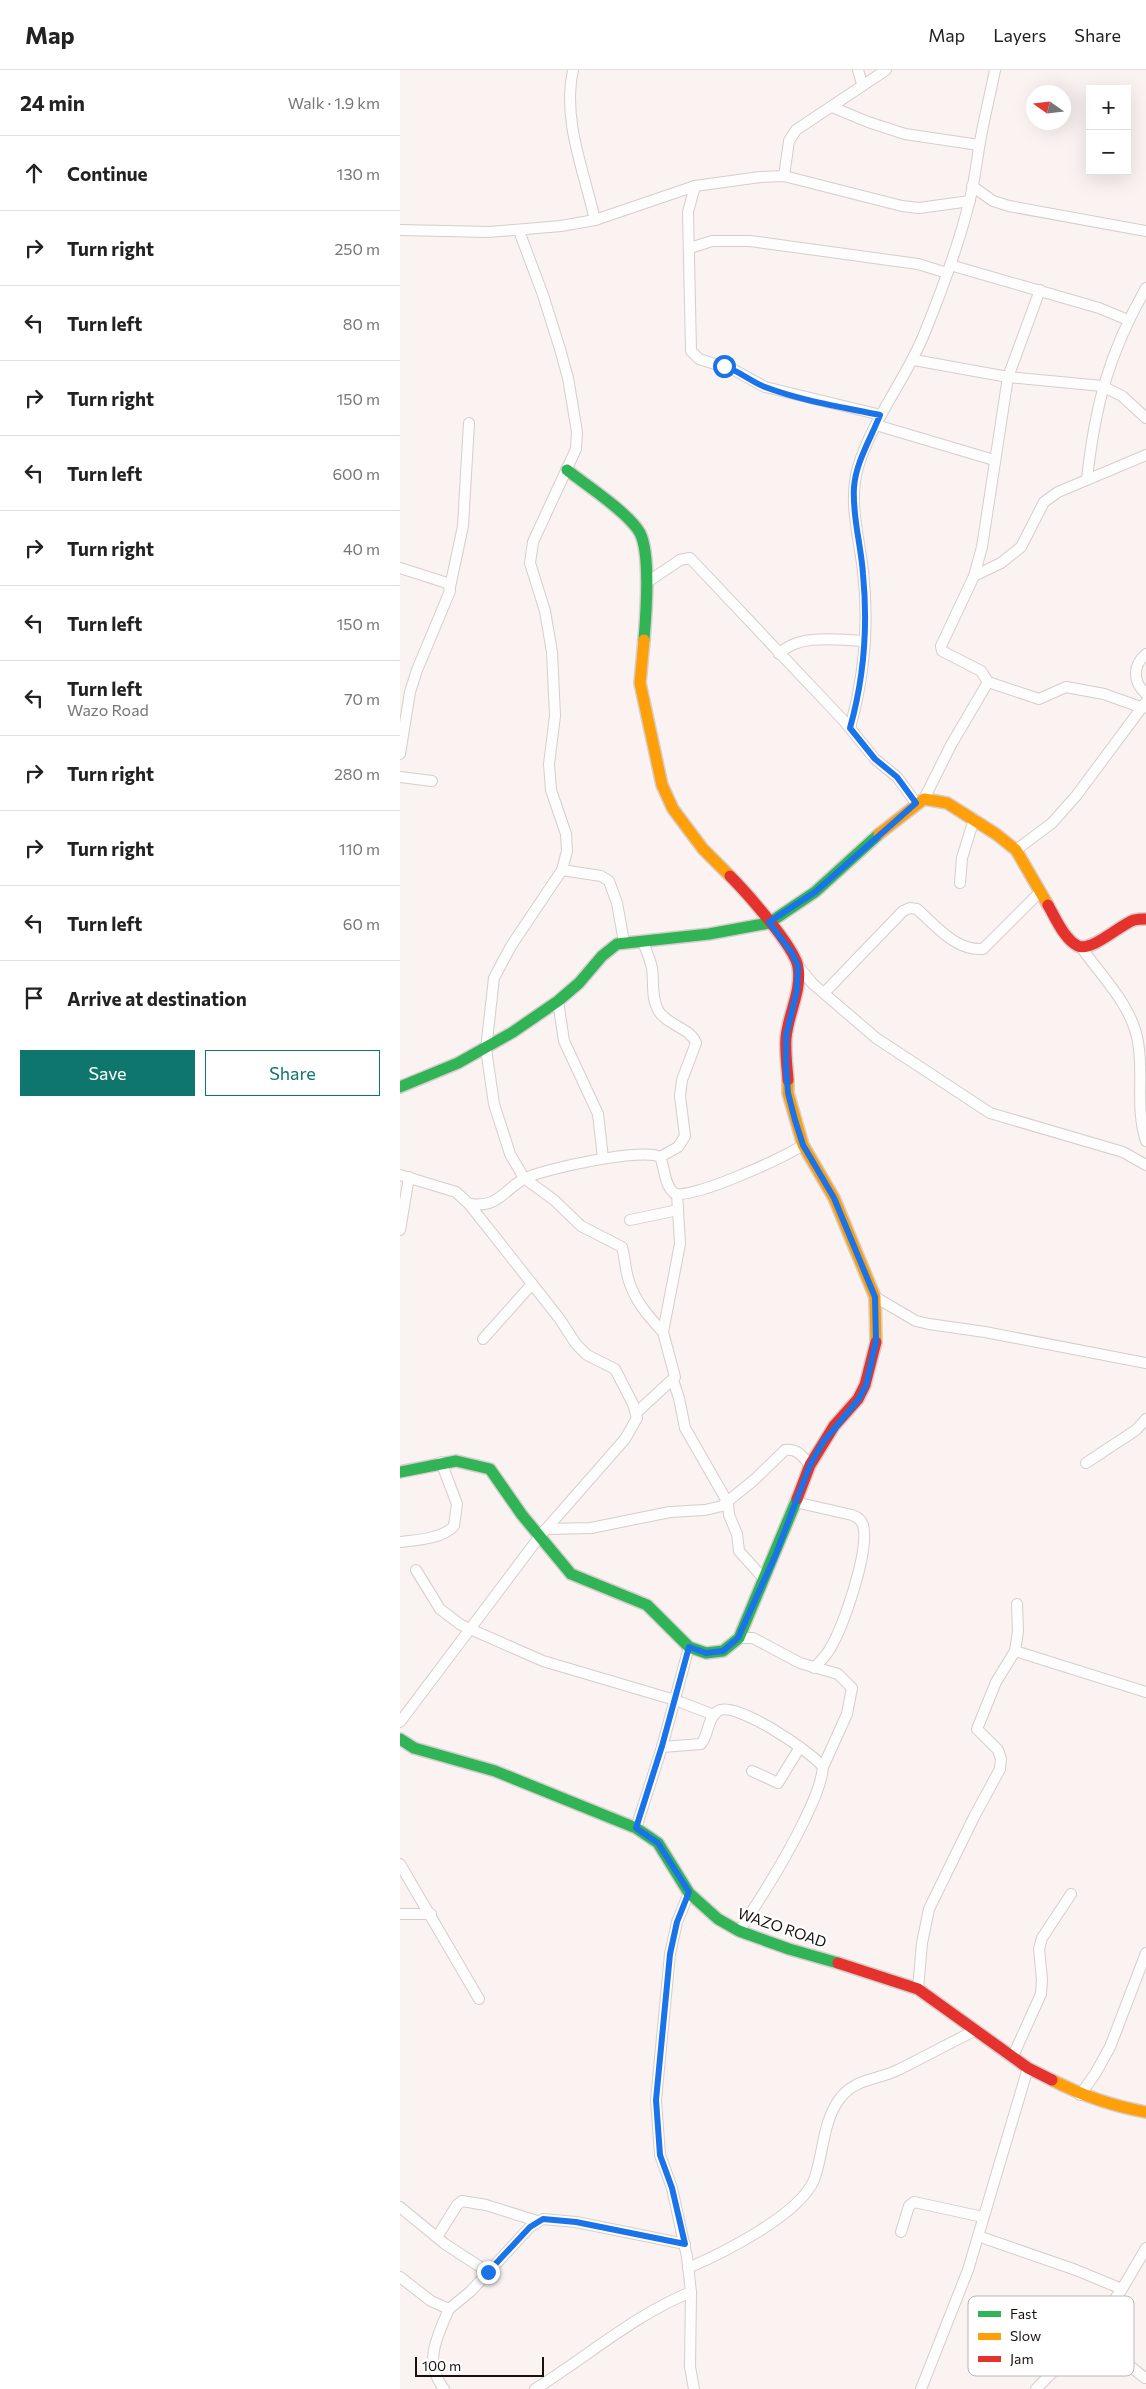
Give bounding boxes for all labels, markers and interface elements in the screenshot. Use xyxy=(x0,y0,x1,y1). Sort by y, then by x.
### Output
text: Map xyxy=(25,20,75,49)
text: Map xyxy=(928,24,965,46)
text: Layers xyxy=(993,24,1046,46)
text: Share xyxy=(1074,24,1121,46)
north arrow xyxy=(1026,85,1071,130)
map controls xyxy=(1086,85,1131,175)
button: + xyxy=(1086,85,1131,130)
text: 24 min xyxy=(20,90,85,115)
text: Walk · 1.9 km xyxy=(288,93,380,112)
button: − xyxy=(1086,130,1131,175)
icon: ahead xyxy=(20,159,48,187)
text: Continue xyxy=(67,162,147,185)
text: 130 m xyxy=(337,164,380,183)
icon: right xyxy=(20,234,48,262)
text: Turn right xyxy=(67,237,154,260)
text: 250 m xyxy=(334,239,380,258)
icon: left xyxy=(20,309,48,337)
text: Turn left xyxy=(67,312,142,335)
text: 80 m xyxy=(343,314,380,333)
route start xyxy=(713,355,736,378)
icon: right xyxy=(20,384,48,412)
text: Turn right xyxy=(67,387,154,410)
text: 150 m xyxy=(337,389,380,408)
icon: left xyxy=(20,459,48,487)
text: Turn left xyxy=(67,462,142,485)
text: 600 m xyxy=(332,464,380,483)
icon: right xyxy=(20,534,48,562)
text: Turn right xyxy=(67,537,154,560)
text: 40 m xyxy=(343,539,380,558)
icon: left xyxy=(20,609,48,637)
text: Turn left xyxy=(67,612,142,635)
text: 150 m xyxy=(337,614,380,633)
text: Turn left xyxy=(67,677,142,700)
icon: left xyxy=(20,684,48,712)
text: 70 m xyxy=(344,689,380,708)
text: Wazo Road xyxy=(67,700,149,719)
icon: right xyxy=(20,759,48,787)
text: Turn right xyxy=(67,762,154,785)
text: 280 m xyxy=(334,764,380,783)
icon: right xyxy=(20,834,48,862)
text: Turn right xyxy=(67,837,154,860)
text: 110 m xyxy=(339,839,380,858)
icon: left xyxy=(20,909,48,937)
text: Turn left xyxy=(67,912,142,935)
text: 60 m xyxy=(343,914,380,933)
icon: arrive xyxy=(20,984,48,1012)
text: Arrive at destination xyxy=(67,987,247,1010)
button: Save xyxy=(20,1050,195,1096)
button: Share xyxy=(205,1050,380,1096)
street label: WAZO ROAD xyxy=(736,1903,829,1951)
route end xyxy=(477,2261,500,2284)
legend xyxy=(968,2296,1134,2376)
text: Fast xyxy=(1010,2305,1037,2322)
text: Slow xyxy=(1010,2327,1041,2344)
text: Jam xyxy=(1010,2350,1034,2367)
scale bar xyxy=(415,2354,544,2377)
text: 100 m xyxy=(422,2357,461,2374)

